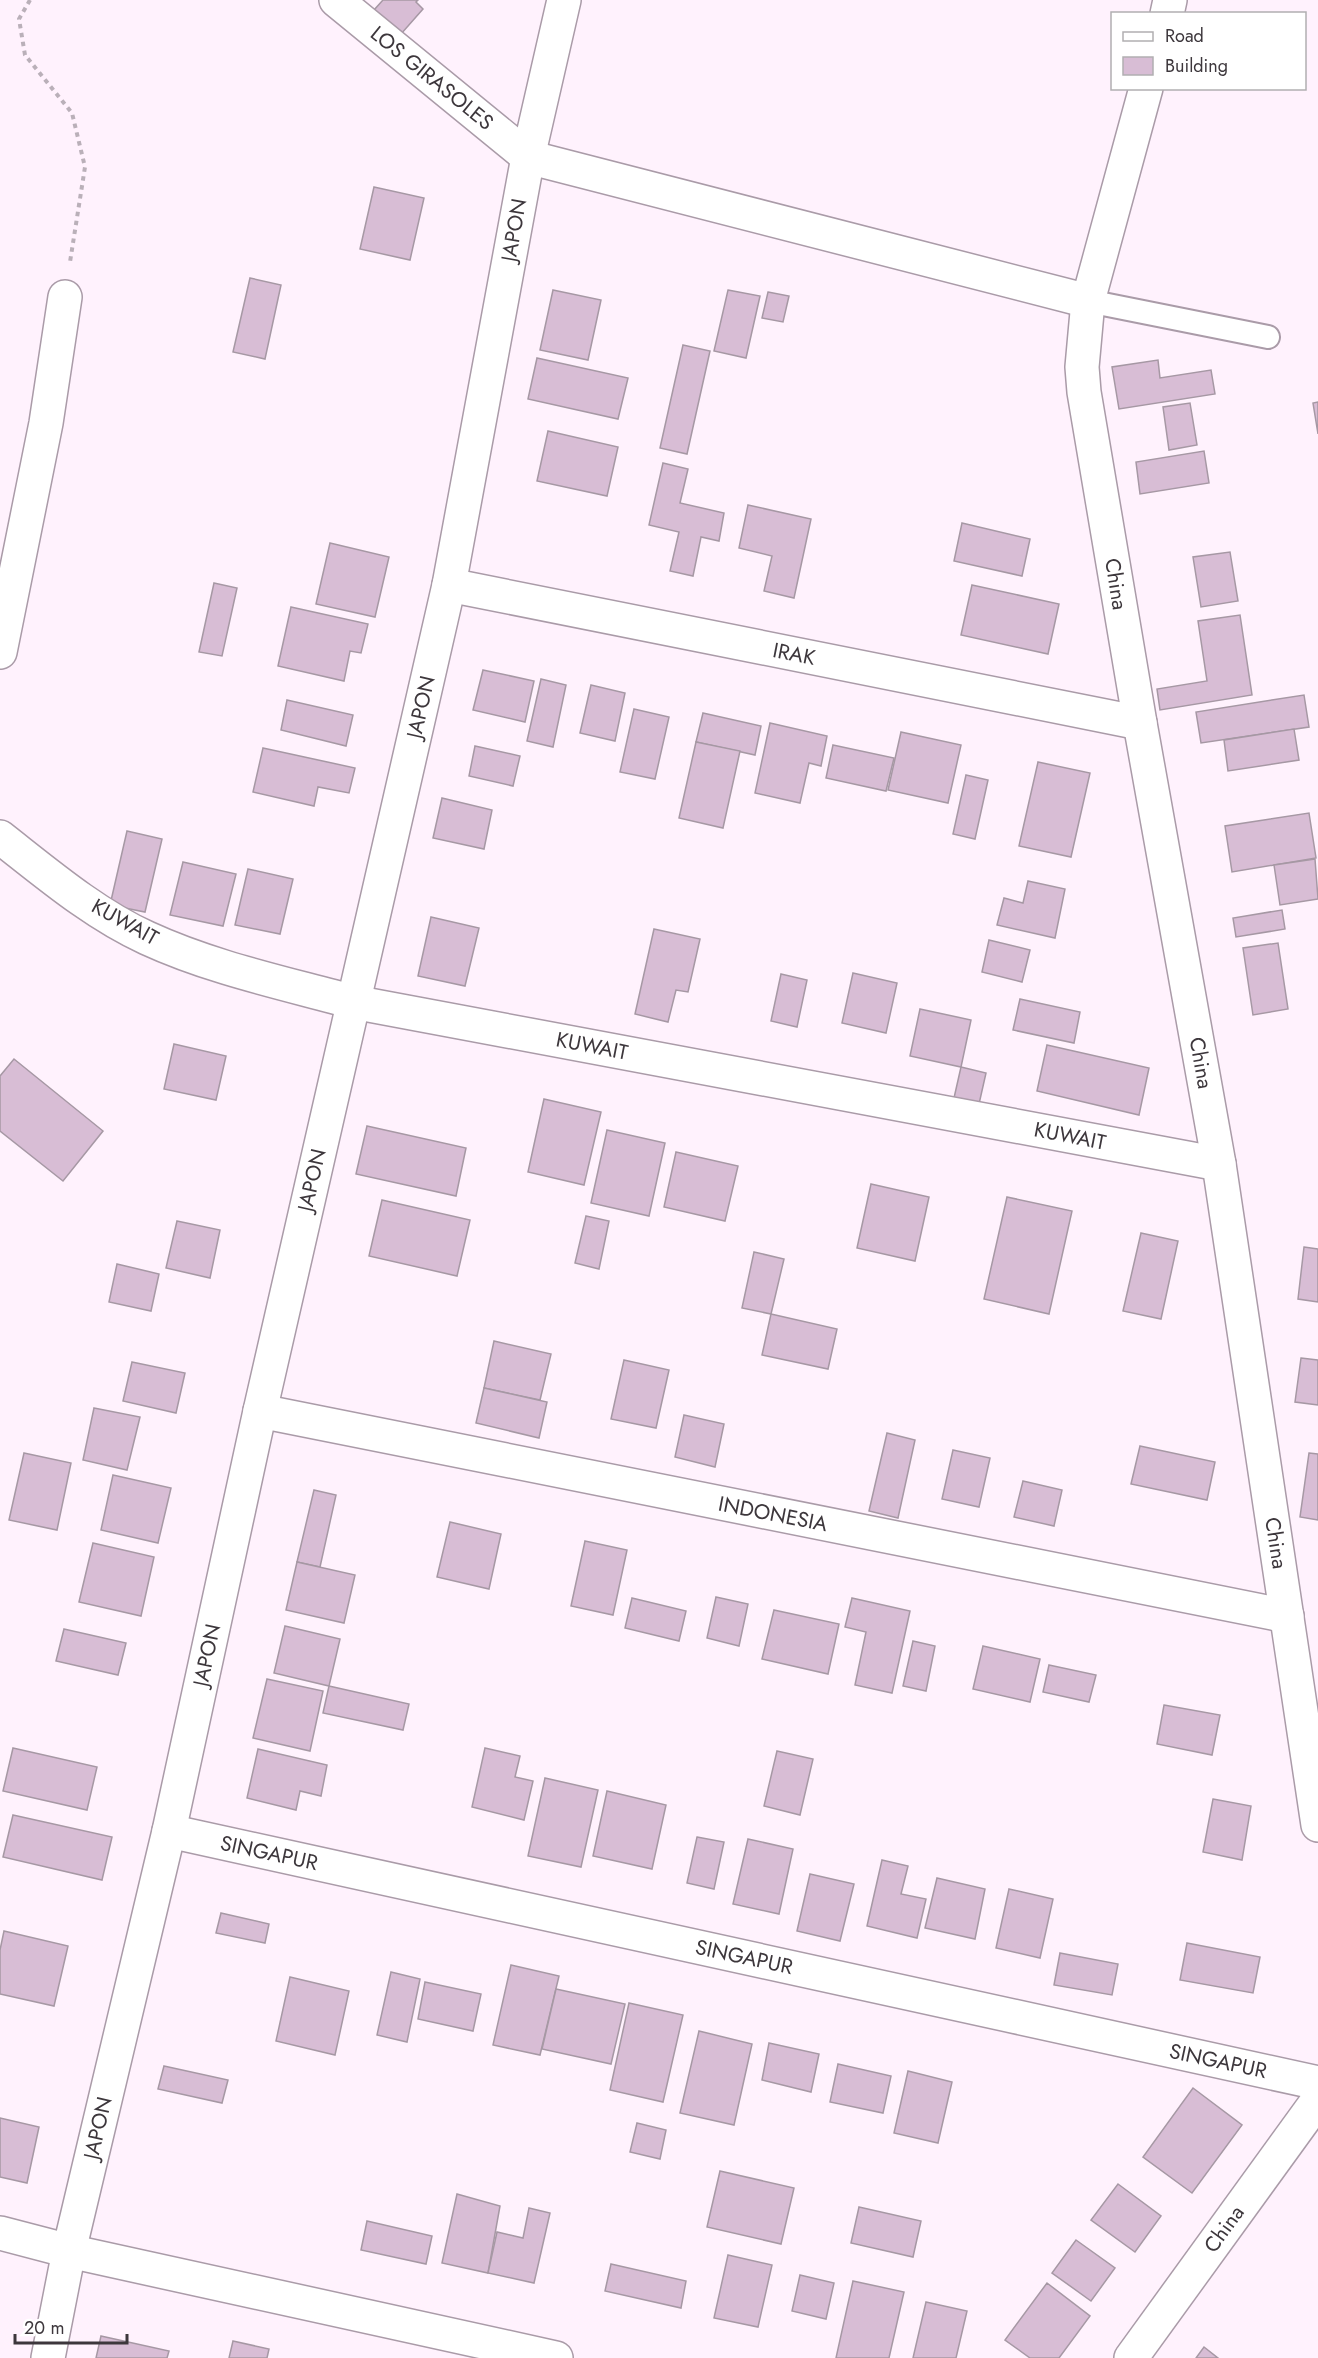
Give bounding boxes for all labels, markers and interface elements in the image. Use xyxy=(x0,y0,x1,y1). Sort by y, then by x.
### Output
legend xyxy=(1111,12,1306,90)
street label: LOS GIRASOLES xyxy=(364,19,500,137)
text: Road xyxy=(1165,23,1204,49)
text: Building xyxy=(1165,53,1228,79)
street label: JAPON xyxy=(493,196,534,267)
street label: China xyxy=(1097,556,1135,612)
street label: IRAK xyxy=(770,635,818,673)
street label: JAPON xyxy=(399,673,443,744)
street label: KUWAIT xyxy=(86,891,164,953)
street label: KUWAIT xyxy=(554,1024,631,1068)
street label: China xyxy=(1182,1035,1220,1091)
street label: KUWAIT xyxy=(1032,1114,1109,1158)
street label: JAPON xyxy=(290,1146,334,1217)
street label: INDONESIA xyxy=(716,1489,830,1539)
street label: China xyxy=(1257,1515,1295,1571)
street label: JAPON xyxy=(185,1621,228,1692)
street label: SINGAPUR xyxy=(218,1828,321,1878)
street label: SINGAPUR xyxy=(693,1932,796,1982)
street label: SINGAPUR xyxy=(1167,2036,1270,2086)
street label: JAPON xyxy=(76,2094,120,2165)
street label: China xyxy=(1197,2199,1251,2259)
scale bar xyxy=(15,2307,128,2345)
text: 20 m xyxy=(24,2315,64,2341)

